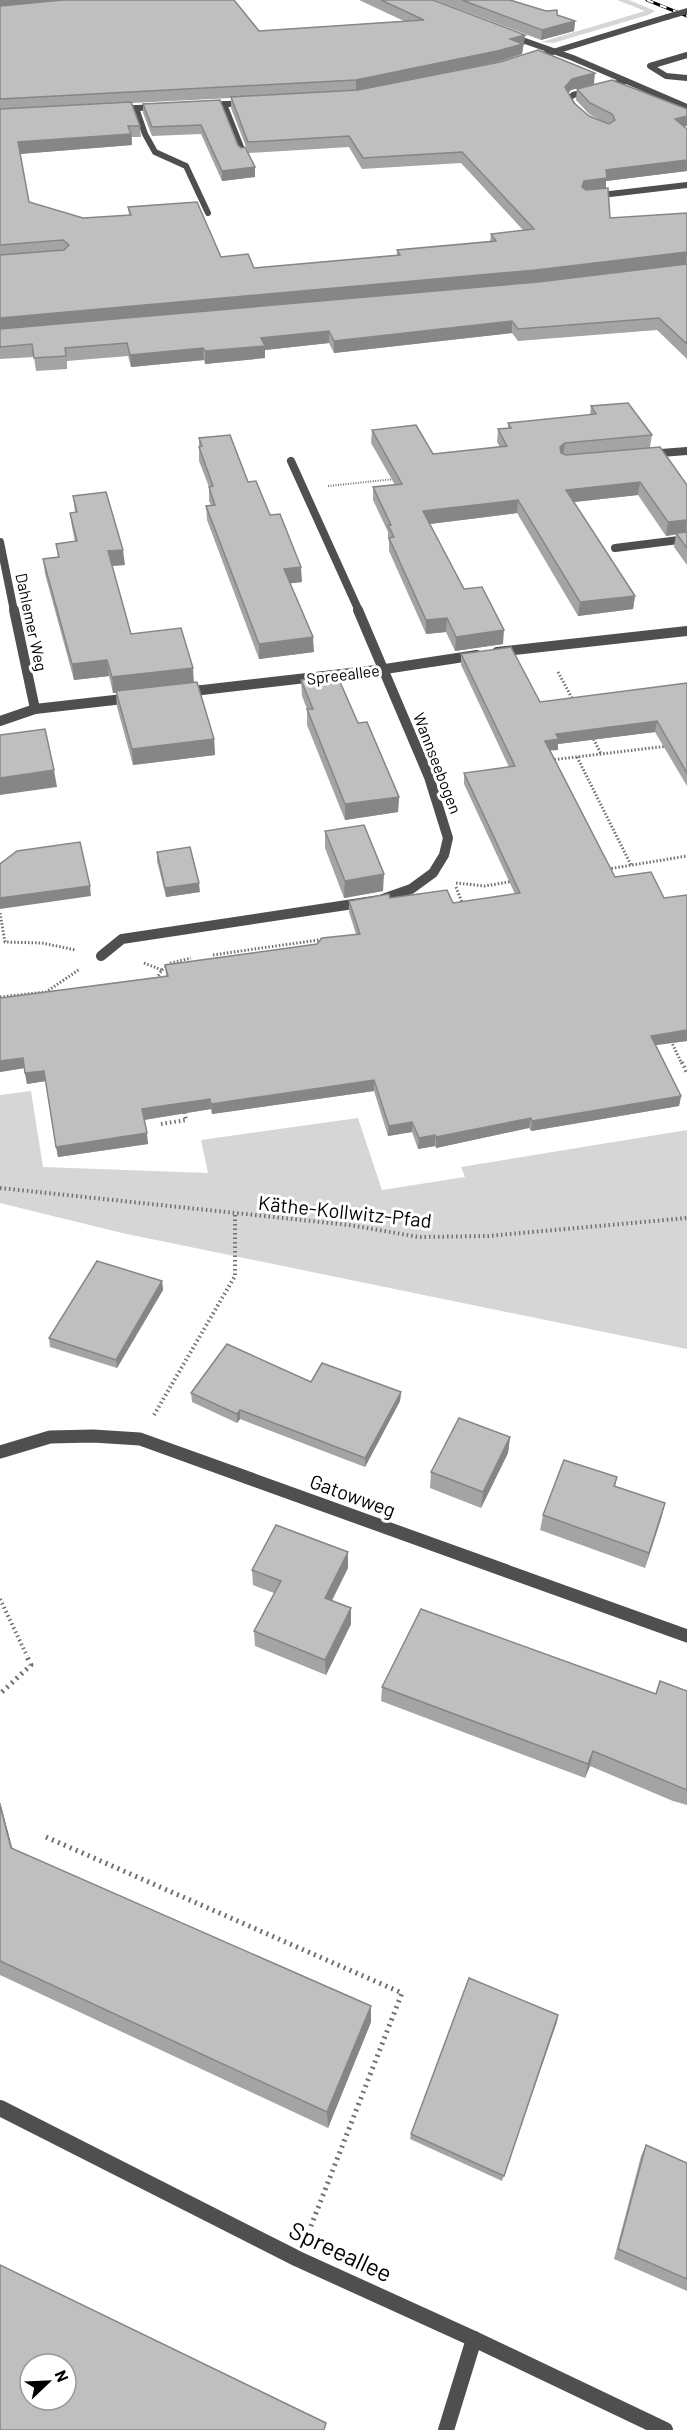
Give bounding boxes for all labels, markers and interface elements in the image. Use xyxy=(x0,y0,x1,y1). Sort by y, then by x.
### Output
street label: Dahlemer Weg xyxy=(12,571,52,673)
street label: Spreeallee xyxy=(305,660,381,688)
street label: Wannseebogen xyxy=(410,710,466,816)
street label: Käthe-Kollwitz-Pfad xyxy=(257,1190,433,1232)
street label: Gatowweg xyxy=(307,1468,399,1522)
street label: Spreeallee xyxy=(285,2215,397,2287)
north arrow xyxy=(18,2352,78,2412)
text: N xyxy=(51,2367,73,2385)

